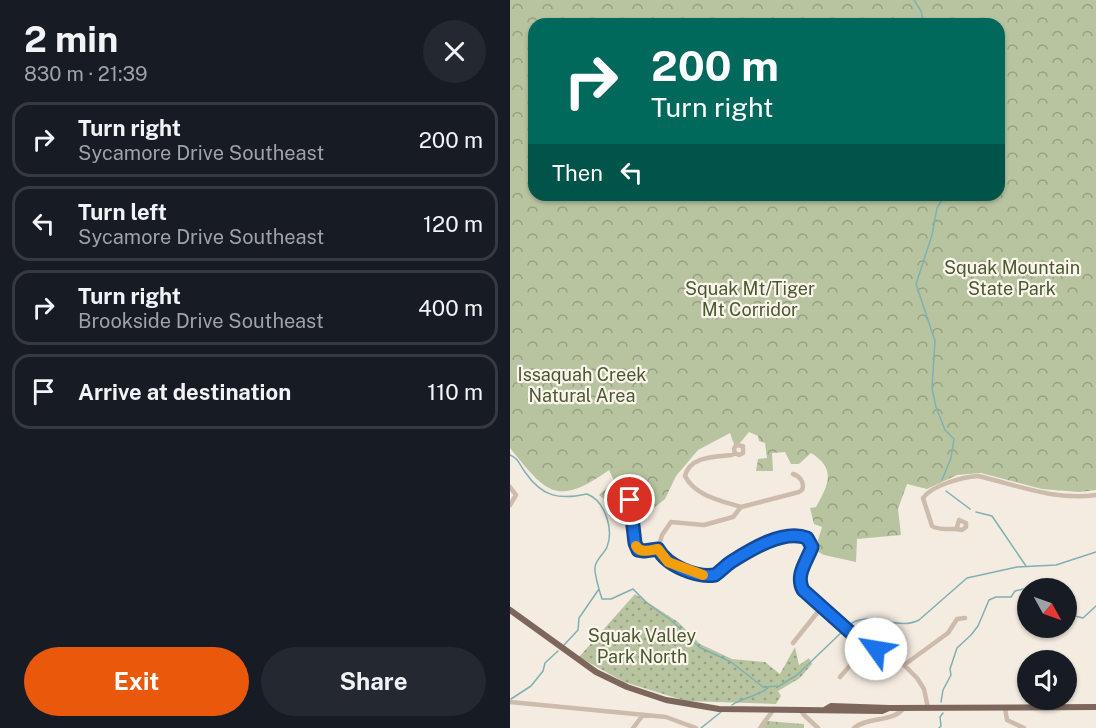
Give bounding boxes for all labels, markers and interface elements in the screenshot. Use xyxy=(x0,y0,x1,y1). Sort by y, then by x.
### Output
text: 2 min xyxy=(24,18,118,60)
button: close xyxy=(423,20,486,83)
text: 200 m xyxy=(651,41,779,90)
icon: right xyxy=(552,42,630,120)
text: 830 m · 21:39 xyxy=(24,62,147,86)
text: Turn right xyxy=(651,91,774,123)
text: Turn right xyxy=(78,115,181,141)
icon: right xyxy=(27,123,60,156)
text: 200 m xyxy=(419,127,483,153)
text: Sycamore Drive Southeast xyxy=(78,141,324,165)
icon: left xyxy=(615,156,648,189)
text: Then xyxy=(552,160,603,186)
text: Turn left xyxy=(78,199,167,225)
icon: left xyxy=(27,207,60,240)
text: 120 m xyxy=(423,211,483,237)
text: Sycamore Drive Southeast xyxy=(78,225,324,249)
park label: Squak Mountain State Park xyxy=(944,257,1080,299)
park label: Squak Mt/Tiger Mt Corridor xyxy=(685,278,815,320)
text: Turn right xyxy=(78,283,181,309)
icon: right xyxy=(27,291,60,324)
text: 400 m xyxy=(418,295,483,321)
text: Brookside Drive Southeast xyxy=(78,309,324,333)
park label: Issaquah Creek Natural Area xyxy=(518,364,646,406)
icon: arrive xyxy=(27,375,60,408)
text: Arrive at destination xyxy=(78,379,291,405)
text: 110 m xyxy=(427,379,483,405)
pin xyxy=(604,474,655,525)
icon: arrive xyxy=(613,483,646,516)
north arrow xyxy=(1017,578,1077,638)
map controls xyxy=(1017,578,1077,710)
position arrow xyxy=(844,617,908,681)
park label: Squak Valley Park North xyxy=(588,625,697,667)
button: Exit xyxy=(24,647,249,716)
button: Share xyxy=(261,647,486,716)
button: sound xyxy=(1017,650,1077,710)

